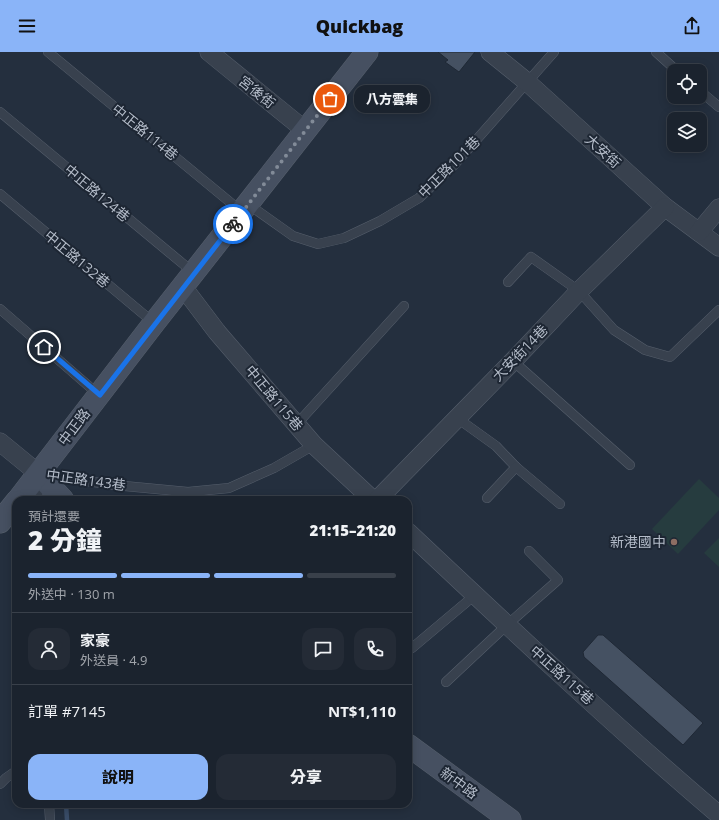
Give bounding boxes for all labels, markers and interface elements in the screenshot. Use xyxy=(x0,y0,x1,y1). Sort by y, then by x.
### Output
text: Quickbag xyxy=(316,14,403,38)
icon: menu xyxy=(16,15,38,37)
icon: share xyxy=(681,15,703,37)
map controls xyxy=(667,64,707,152)
button: locate xyxy=(667,64,707,104)
street label: 宮後街 xyxy=(235,71,280,112)
pin xyxy=(313,82,347,116)
callout: 八方雲集 xyxy=(354,85,430,113)
icon: bag xyxy=(319,88,341,110)
text: 八方雲集 xyxy=(366,90,418,108)
street label: 中正路114巷 xyxy=(108,99,182,164)
button: layers xyxy=(667,112,707,152)
street label: 大安街 xyxy=(581,130,625,172)
street label: 中正路101巷 xyxy=(414,132,484,202)
street label: 中正路124巷 xyxy=(61,160,134,226)
courier xyxy=(213,204,253,244)
icon: bike xyxy=(222,213,244,235)
street label: 中正路132巷 xyxy=(41,226,114,292)
street label: 大安街14巷 xyxy=(488,320,551,385)
pin xyxy=(27,330,61,364)
icon: home xyxy=(33,336,55,358)
street label: 中正路115巷 xyxy=(241,361,307,434)
street label: 中正路 xyxy=(53,404,94,449)
street label: 中正路143巷 xyxy=(45,465,127,494)
text: 預計還要 xyxy=(28,507,80,525)
text: 21:15–21:20 xyxy=(310,520,396,540)
text: 2 分鐘 xyxy=(28,522,102,558)
place label: 新港國中 xyxy=(610,532,666,551)
marker: 新港國中 xyxy=(669,537,679,547)
text: 外送中 · 130 m xyxy=(28,585,115,603)
button: person xyxy=(28,628,70,670)
button: chat xyxy=(302,628,344,670)
button: phone xyxy=(354,628,396,670)
text: 家豪 xyxy=(80,630,110,650)
street label: 中正路115巷 xyxy=(526,641,598,708)
text: 外送員 · 4.9 xyxy=(80,651,147,669)
text: 訂單 #7145 xyxy=(28,701,106,721)
text: NT$1,110 xyxy=(328,701,396,721)
button: 說明 xyxy=(28,754,208,800)
button: 分享 xyxy=(216,754,396,800)
street label: 新中路 xyxy=(437,763,482,803)

